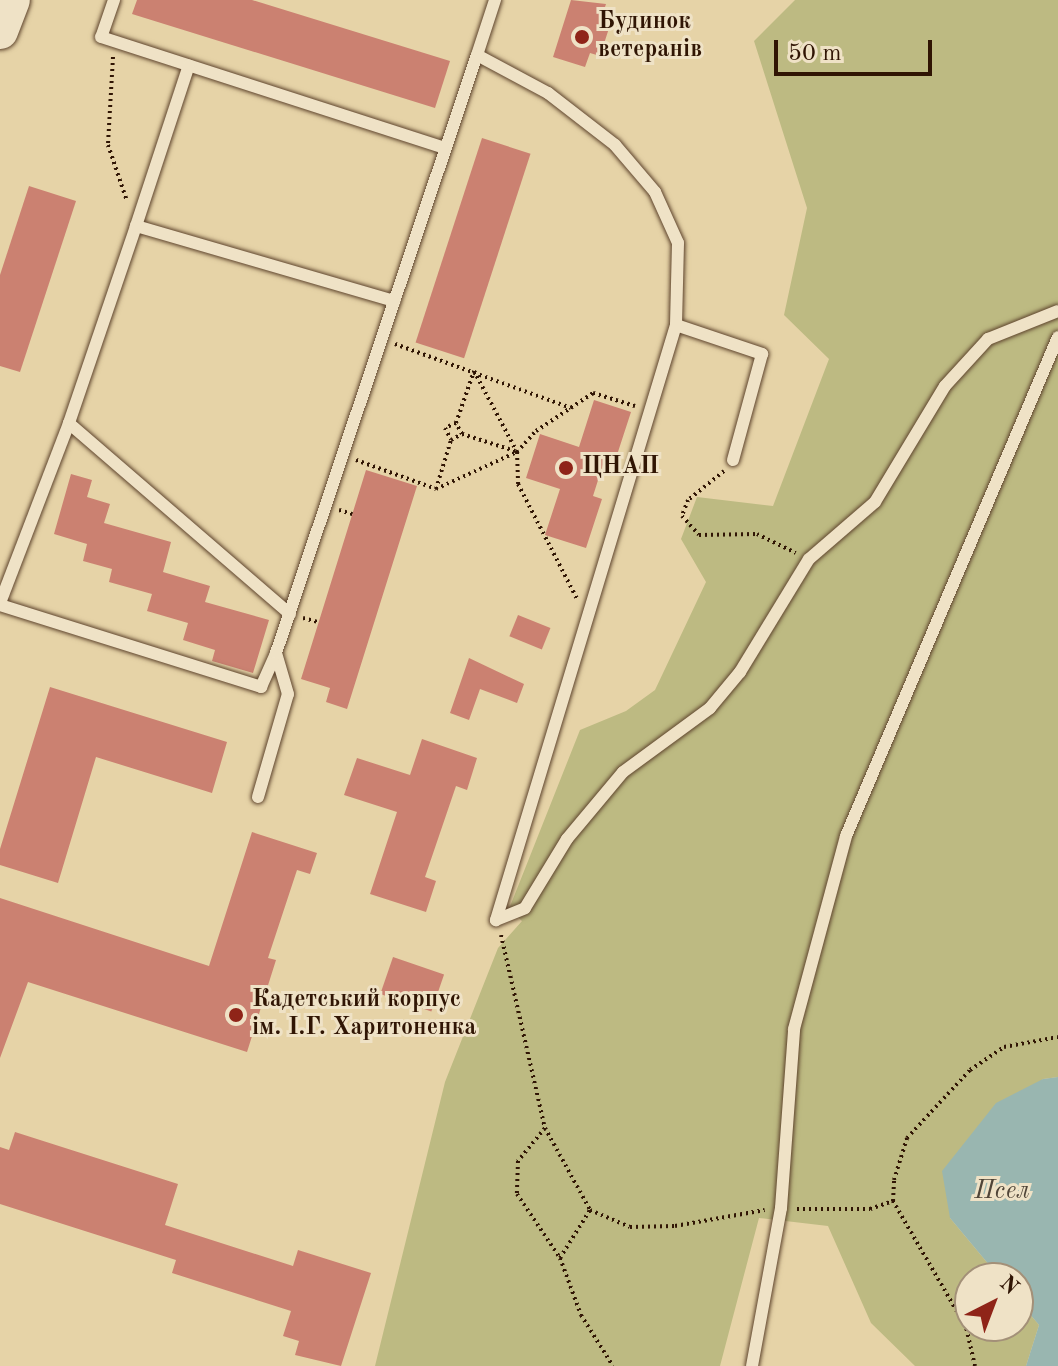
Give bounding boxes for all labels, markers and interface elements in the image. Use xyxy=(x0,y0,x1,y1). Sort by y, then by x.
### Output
place label: Будинок ветеранів xyxy=(598,9,702,65)
scale bar xyxy=(778,24,936,74)
marker: Будинок ветеранів xyxy=(573,28,591,46)
text: 50 m xyxy=(788,42,842,66)
place label: ЦНАП xyxy=(582,454,659,482)
marker: ЦНАП xyxy=(557,459,575,477)
place label: Кадетський корпус ім. І.Г. Харитоненка xyxy=(252,987,476,1043)
marker: Кадетський корпус ім. І.Г. Харитоненка xyxy=(227,1006,245,1024)
water label: Псел xyxy=(974,1176,1030,1208)
north arrow xyxy=(954,1262,1034,1342)
text: N xyxy=(995,1272,1022,1299)

